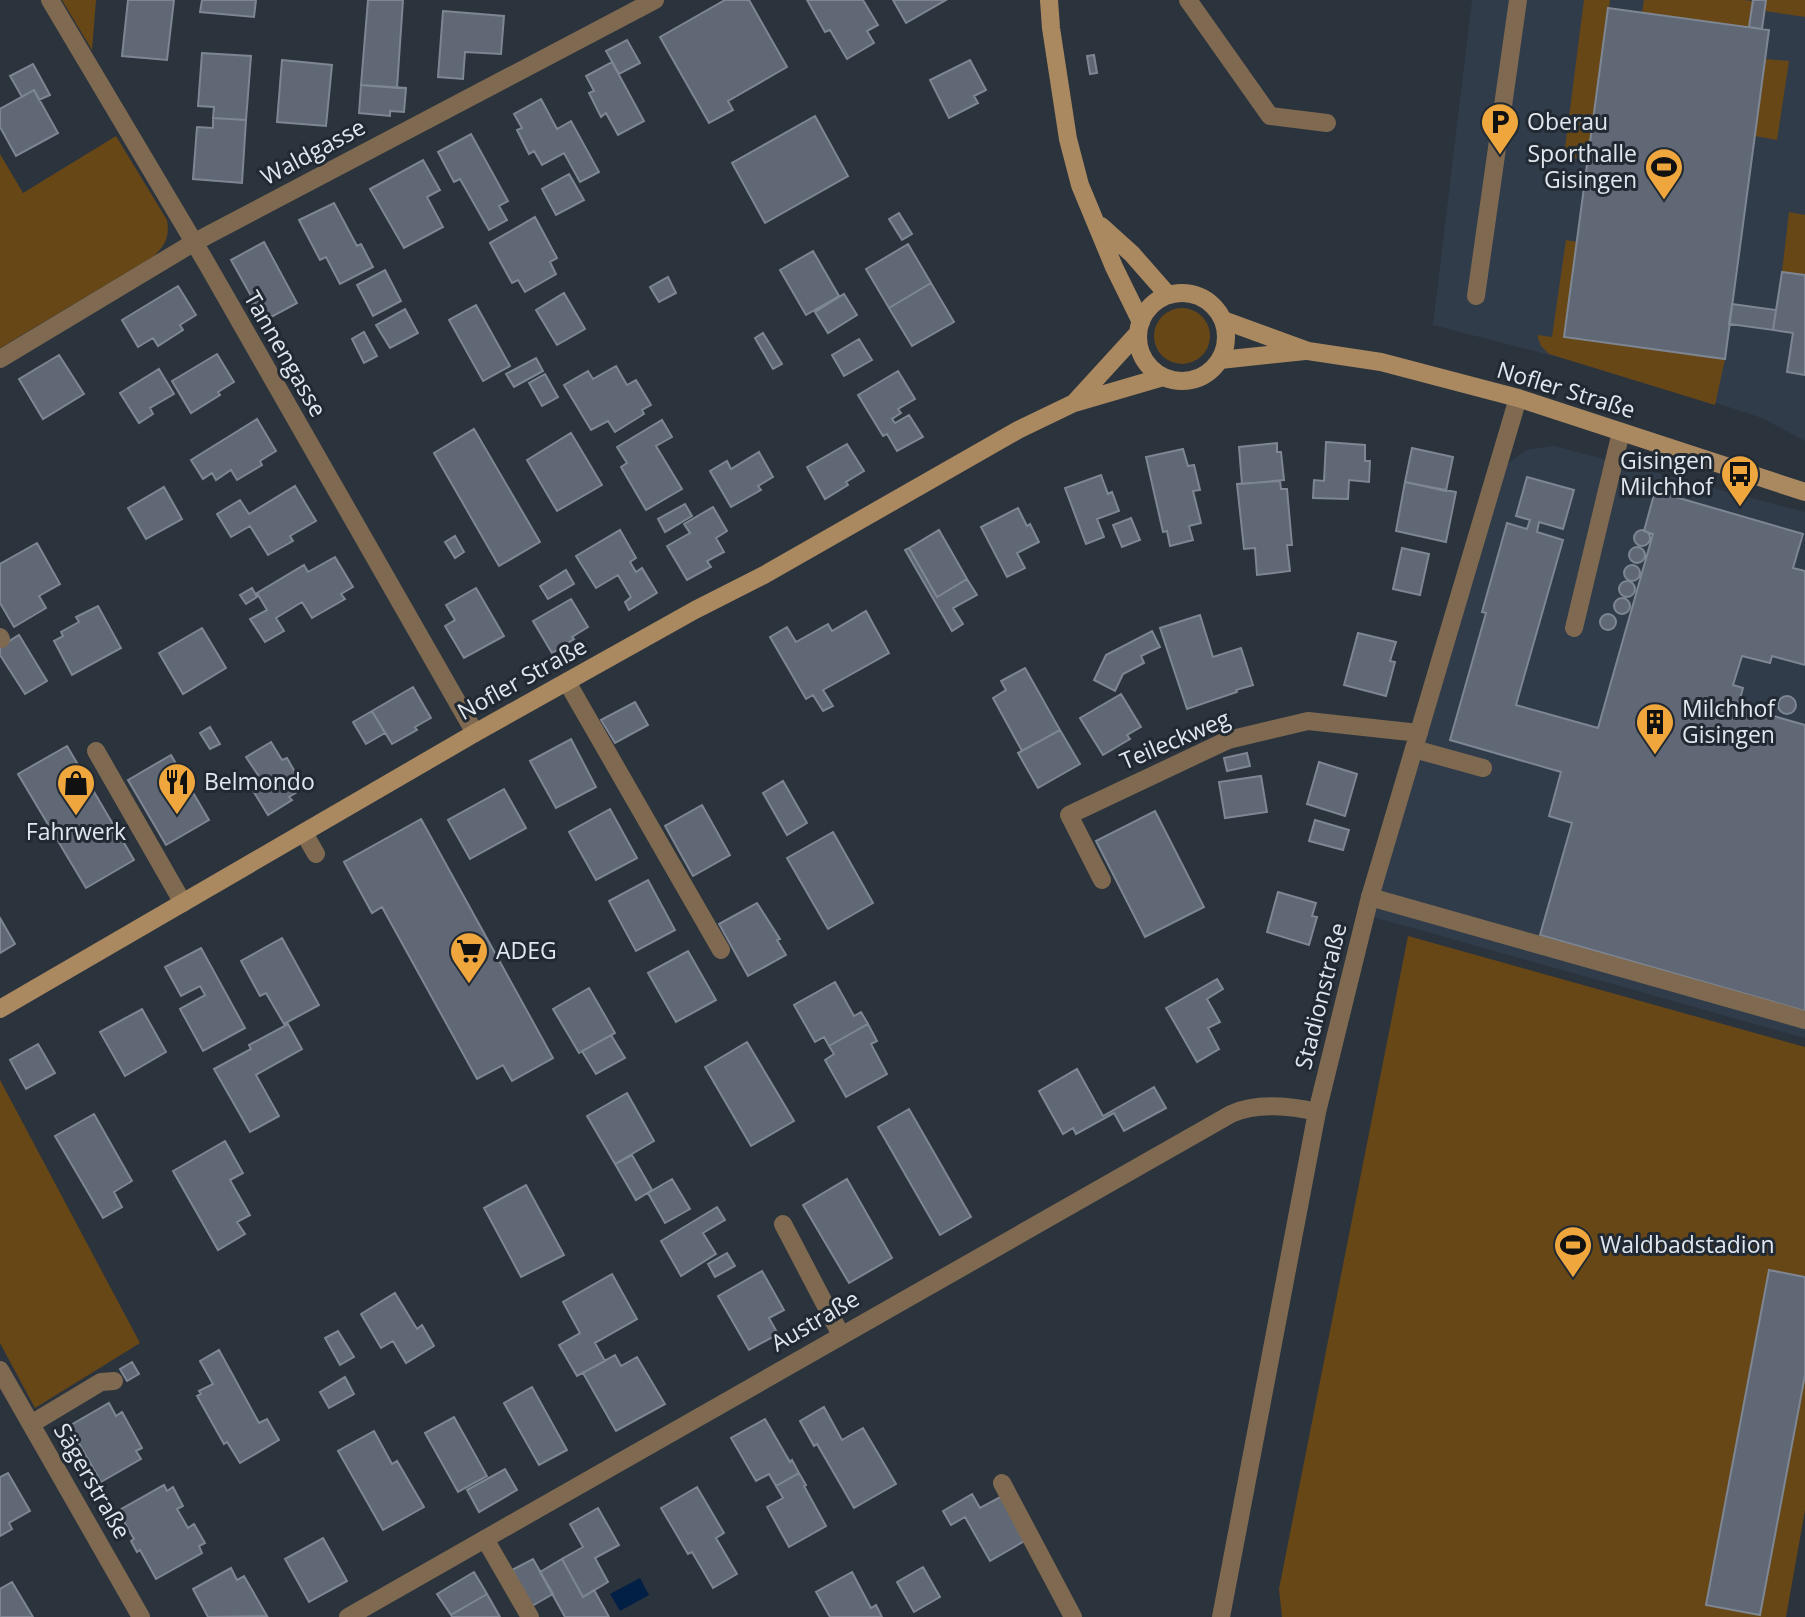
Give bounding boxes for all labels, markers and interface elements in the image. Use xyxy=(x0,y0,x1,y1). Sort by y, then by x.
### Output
parking icon: Oberau xyxy=(1479,101,1521,156)
place label: Oberau xyxy=(1527,105,1608,137)
street label: Waldgasse xyxy=(255,110,370,192)
place label: Sporthalle Gisingen xyxy=(1527,137,1637,195)
sports icon: Sporthalle Gisingen xyxy=(1643,146,1685,201)
street label: Tannengasse xyxy=(237,285,335,422)
street label: Nofler Straße xyxy=(1493,353,1639,425)
place label: Gisingen Milchhof xyxy=(1620,444,1714,502)
bus stop icon: Gisingen Milchhof xyxy=(1719,453,1761,508)
street label: Nofler Straße xyxy=(451,629,592,727)
place label: Milchhof Gisingen xyxy=(1682,692,1776,750)
street label: Teileckweg xyxy=(1115,701,1235,777)
building icon: Milchhof Gisingen xyxy=(1634,701,1676,756)
restaurant icon: Belmondo xyxy=(156,761,198,816)
shop icon: Fahrwerk xyxy=(55,762,97,817)
place label: Belmondo xyxy=(204,765,315,797)
place label: Fahrwerk xyxy=(26,815,126,847)
street label: Stadionstraße xyxy=(1286,919,1354,1072)
supermarket icon: ADEG xyxy=(448,930,490,985)
place label: ADEG xyxy=(496,934,557,966)
sports icon: Waldbadstadion xyxy=(1552,1224,1594,1279)
place label: Waldbadstadion xyxy=(1600,1228,1775,1260)
street label: Austraße xyxy=(764,1282,865,1358)
street label: Sägerstraße xyxy=(47,1417,139,1544)

